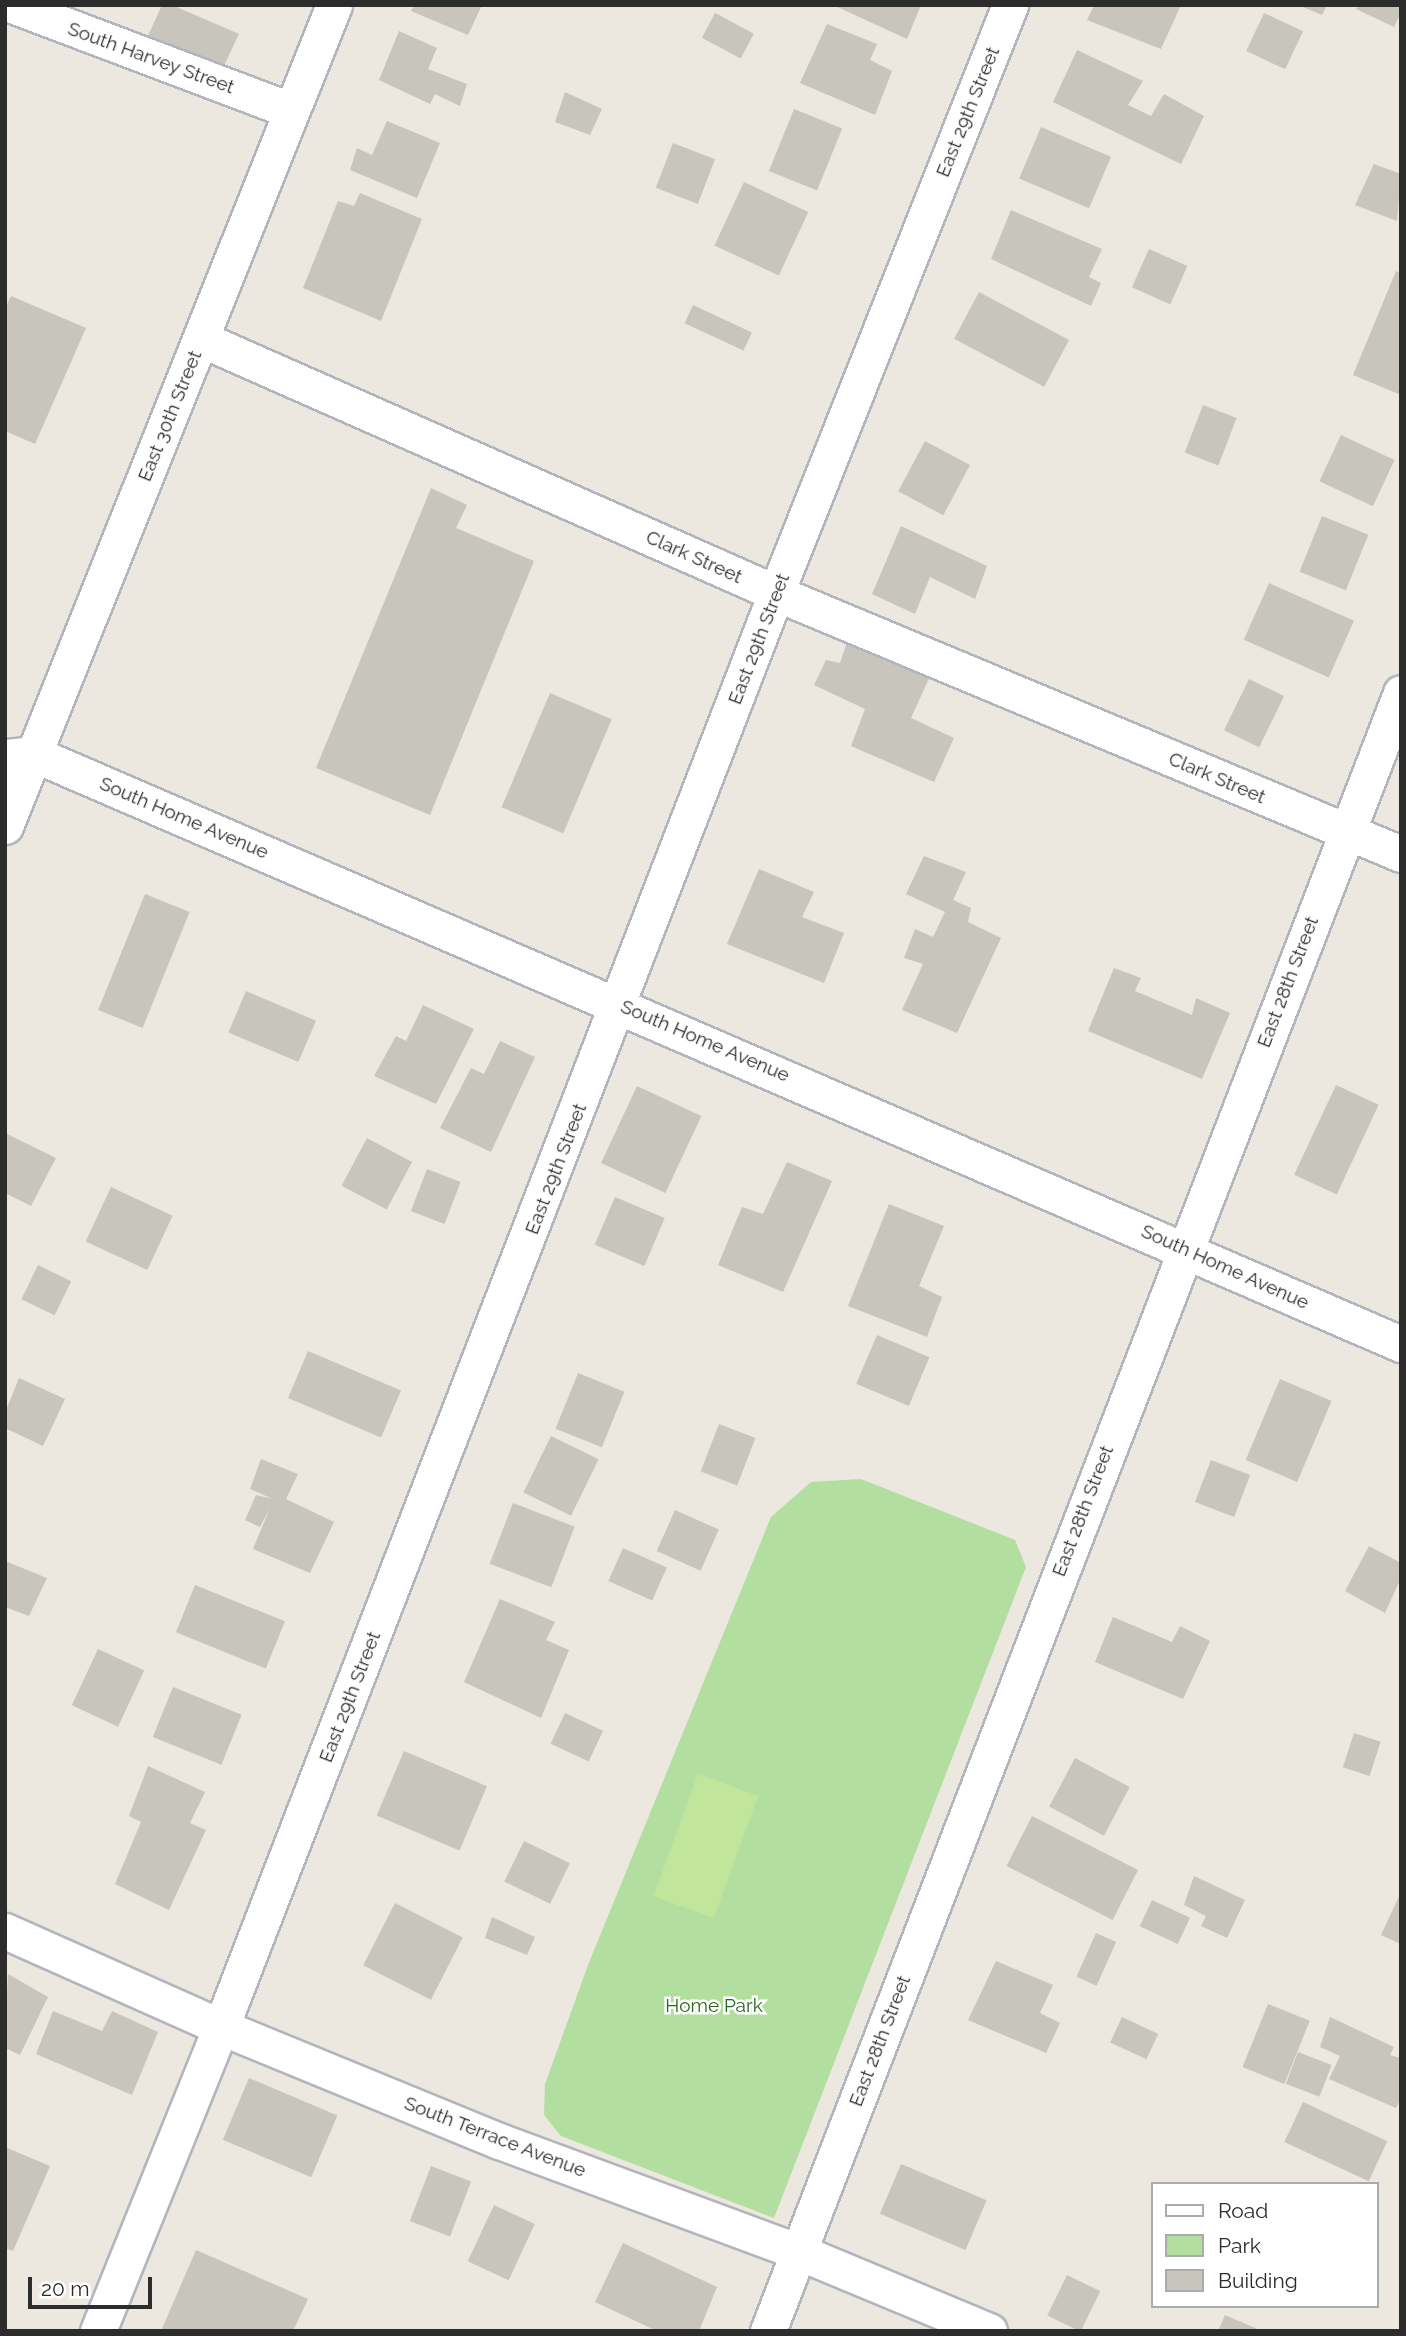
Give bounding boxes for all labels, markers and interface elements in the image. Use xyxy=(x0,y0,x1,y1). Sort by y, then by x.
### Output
street label: South Harvey Street xyxy=(64,17,238,99)
street label: East 29th Street xyxy=(932,44,1004,180)
street label: East 30th Street xyxy=(133,347,207,485)
street label: Clark Street xyxy=(642,526,746,588)
street label: East 29th Street xyxy=(724,570,794,708)
street label: Clark Street xyxy=(1165,747,1269,809)
street label: South Home Avenue xyxy=(96,772,272,864)
street label: East 28th Street xyxy=(1253,913,1323,1051)
street label: South Home Avenue xyxy=(617,995,793,1087)
street label: East 29th Street xyxy=(521,1100,591,1238)
street label: South Home Avenue xyxy=(1137,1220,1313,1314)
street label: East 28th Street xyxy=(1048,1442,1118,1580)
street label: East 29th Street xyxy=(315,1628,385,1766)
street label: East 28th Street xyxy=(845,1972,915,2110)
park label: Home Park xyxy=(665,1995,763,2017)
street label: South Terrace Avenue xyxy=(401,2092,589,2182)
legend xyxy=(1150,2182,1378,2308)
text: Road xyxy=(1218,2198,1268,2223)
text: Park xyxy=(1218,2233,1261,2258)
scale bar xyxy=(32,2262,156,2306)
text: Building xyxy=(1218,2268,1298,2293)
text: 20 m xyxy=(41,2276,89,2301)

